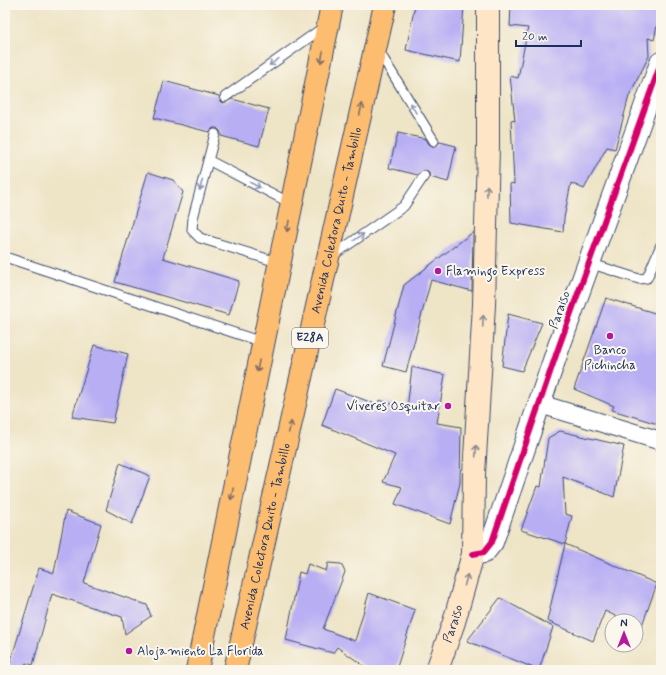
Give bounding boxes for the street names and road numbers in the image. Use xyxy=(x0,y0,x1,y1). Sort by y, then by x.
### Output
street label: Avenida Colectora Quito - Tambillo xyxy=(307,125,366,315)
street label: Paraiso xyxy=(545,288,575,331)
road number: E28A xyxy=(292,328,328,348)
street label: Avenida Colectora Quito - Tambillo xyxy=(236,441,294,631)
street label: Paraiso xyxy=(439,602,467,645)

